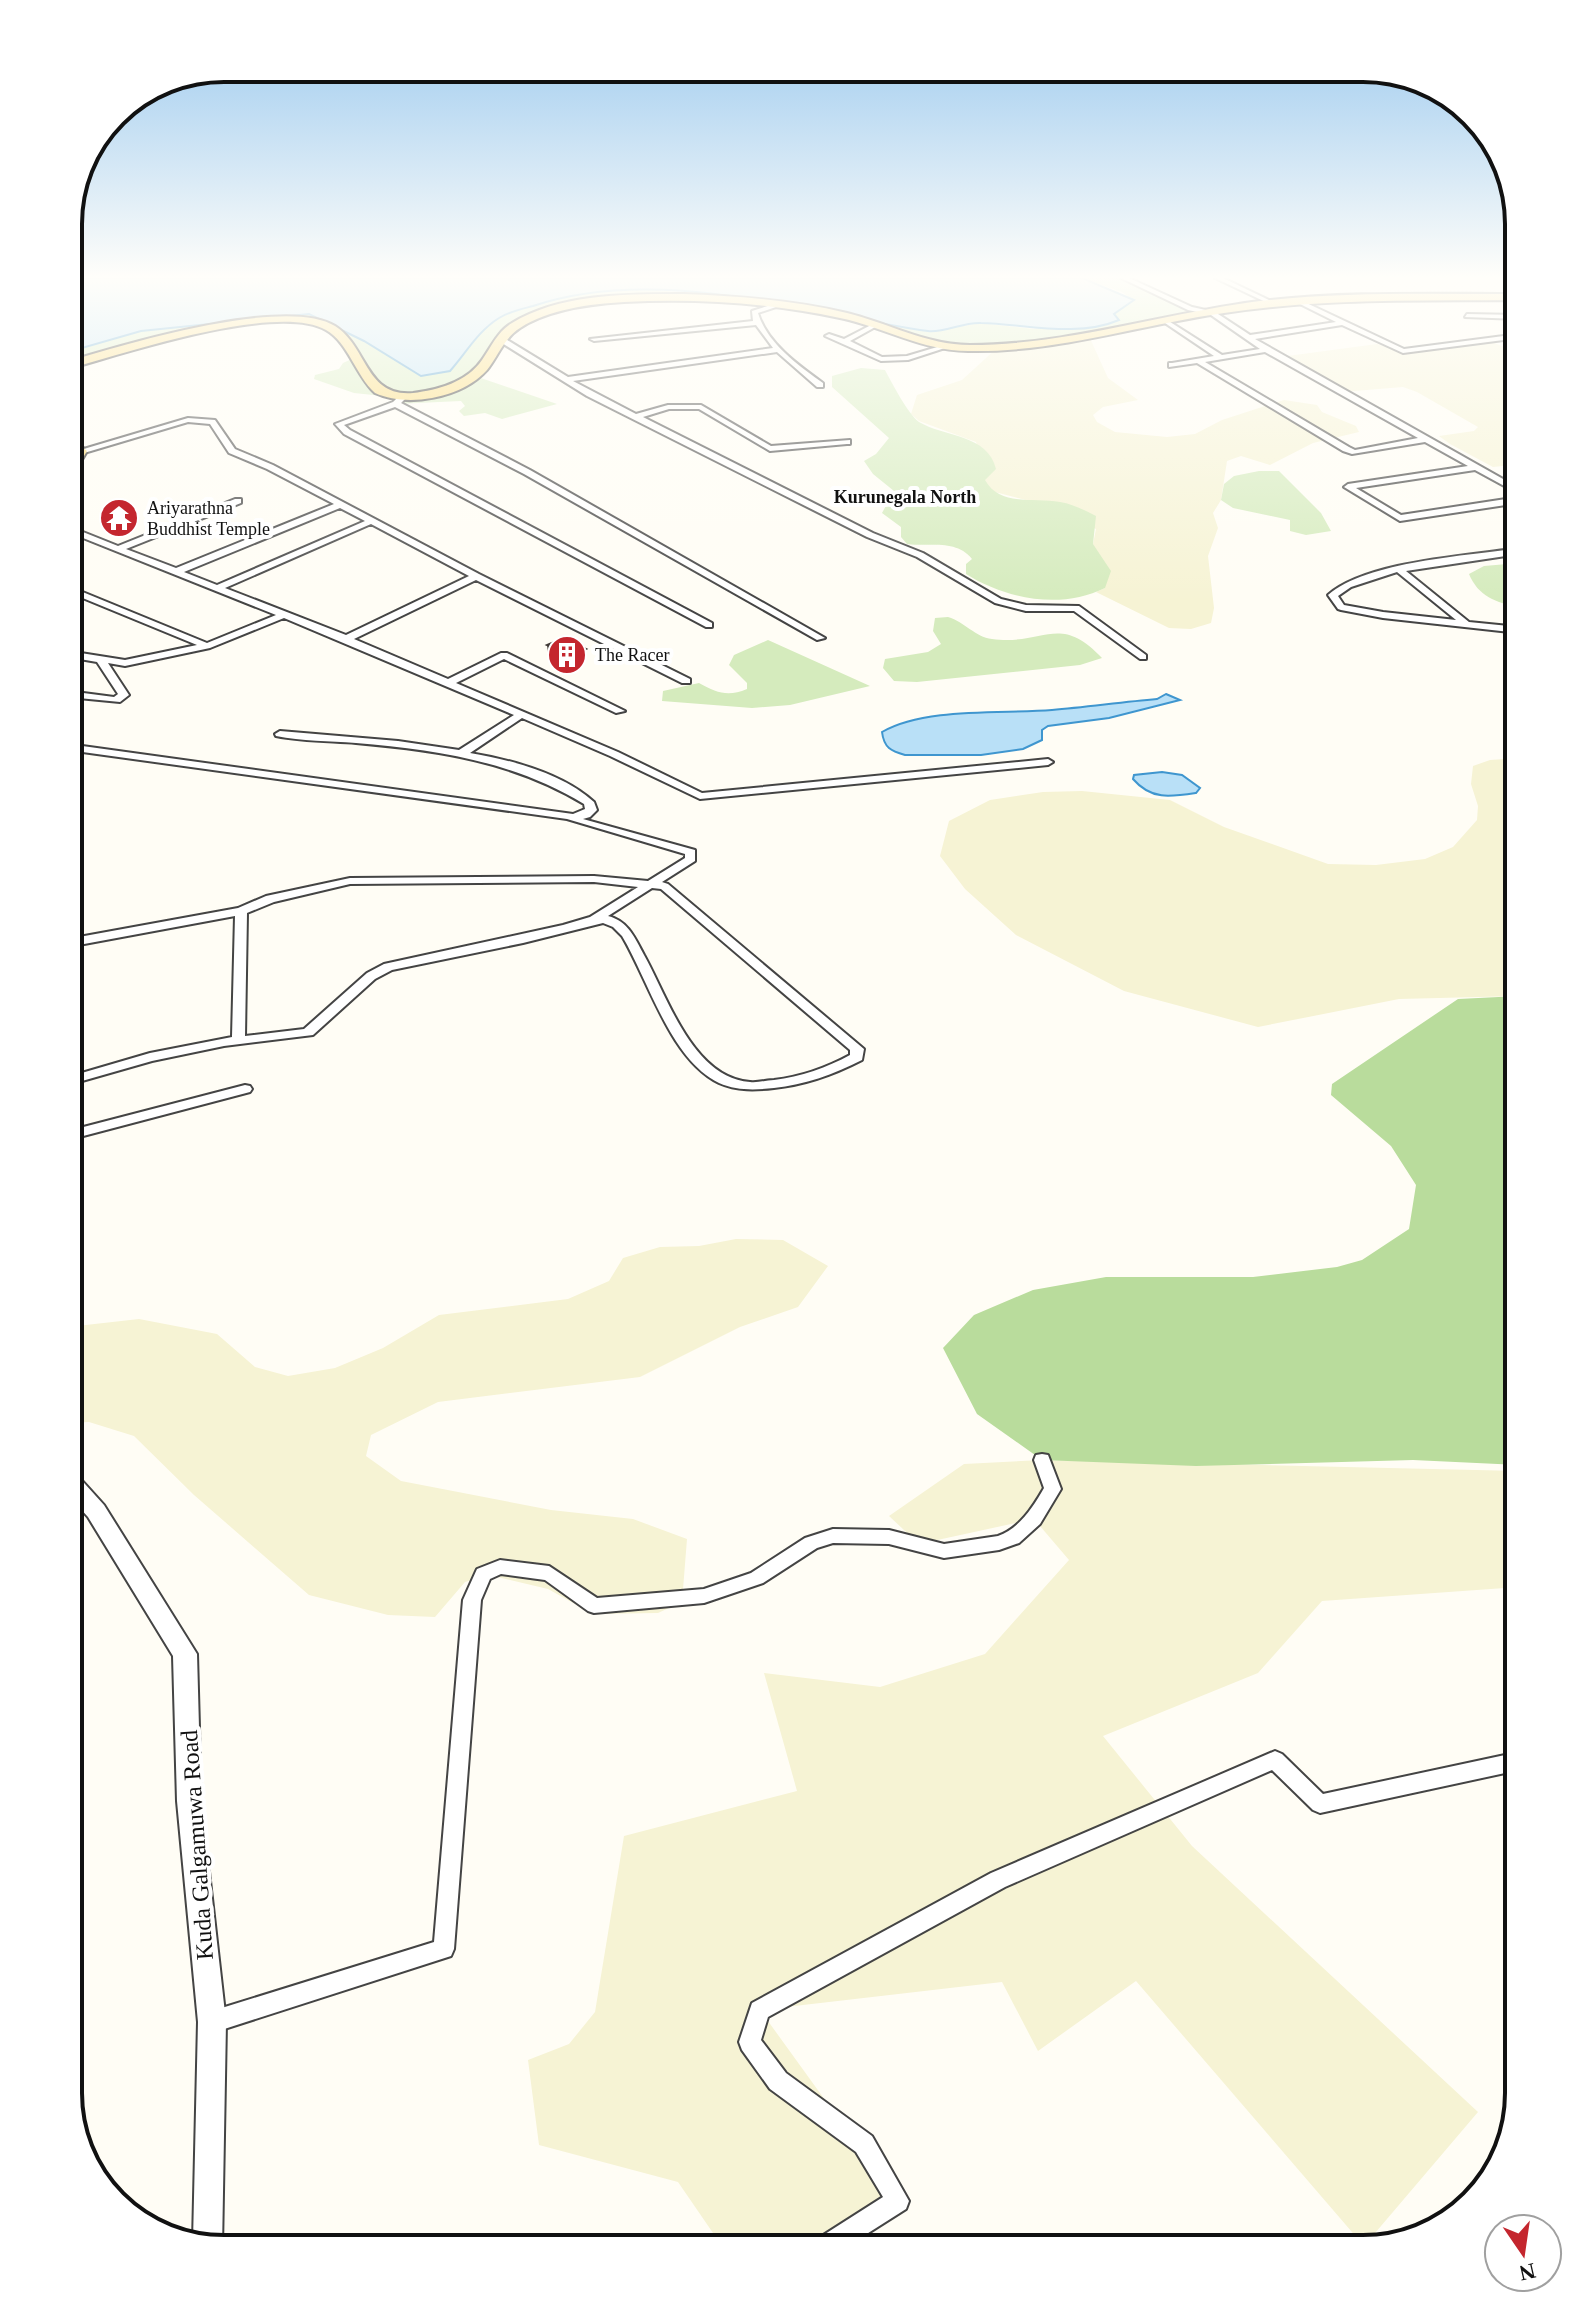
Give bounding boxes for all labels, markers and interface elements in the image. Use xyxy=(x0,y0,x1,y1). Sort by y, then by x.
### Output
district label: Kurunegala North xyxy=(834,487,976,507)
temple icon: Ariyarathna Buddhist Temple xyxy=(98,497,140,539)
place label: Ariyarathna Buddhist Temple xyxy=(147,498,270,539)
building icon: The Racer xyxy=(546,634,588,676)
place label: The Racer xyxy=(595,645,669,665)
street label: Kuda Galgamuwa Road xyxy=(176,1729,218,1961)
north arrow xyxy=(1483,2213,1563,2293)
text: N xyxy=(1517,2258,1538,2286)

